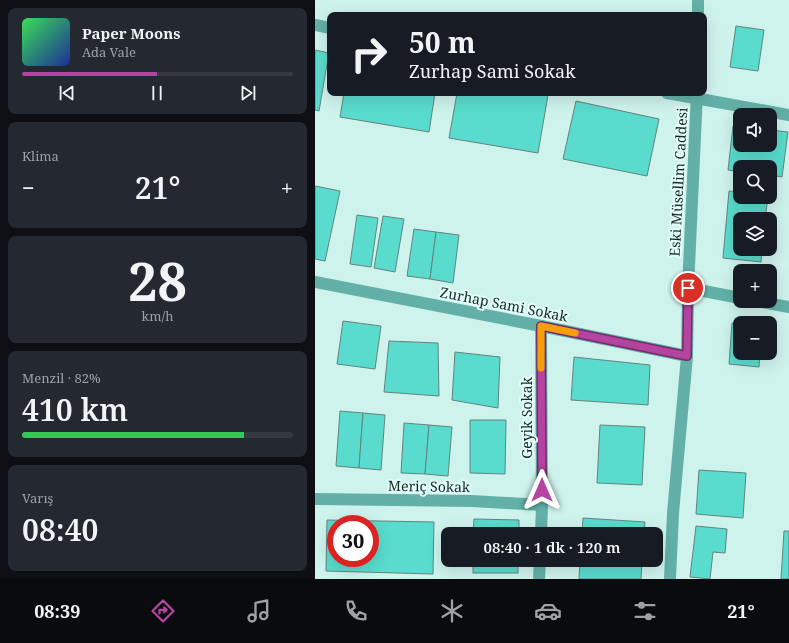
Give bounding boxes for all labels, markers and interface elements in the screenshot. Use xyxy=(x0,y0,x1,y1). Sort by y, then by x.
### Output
text: Paper Moons xyxy=(82,23,181,43)
text: 50 m xyxy=(409,23,476,61)
icon: right xyxy=(343,28,395,80)
text: Ada Vale xyxy=(82,43,136,61)
text: Zurhap Sami Sokak xyxy=(409,59,576,83)
icon: previous xyxy=(56,82,78,104)
icon: pause xyxy=(146,82,168,104)
icon: next xyxy=(237,82,259,104)
street label: Eski Müsellim Caddesi xyxy=(665,107,691,257)
map controls xyxy=(733,108,777,360)
button: sound xyxy=(733,108,777,152)
text: Klima xyxy=(22,147,59,165)
button: search xyxy=(733,160,777,204)
text: 21° xyxy=(135,167,181,208)
text: − xyxy=(22,172,35,202)
text: + xyxy=(281,172,293,202)
button: layers xyxy=(733,212,777,256)
text: 28 xyxy=(128,245,187,316)
button: + xyxy=(733,264,777,308)
pin xyxy=(671,271,705,305)
icon: arrive xyxy=(677,277,699,299)
street label: Zurhap Sami Sokak xyxy=(439,282,570,326)
text: km/h xyxy=(142,307,173,325)
button: − xyxy=(733,316,777,360)
text: Menzil · 82% xyxy=(22,369,101,387)
street label: Geyik Sokak xyxy=(517,376,536,459)
text: 410 km xyxy=(22,389,128,430)
position arrow xyxy=(521,469,563,511)
street label: Meriç Sokak xyxy=(388,476,471,496)
text: Varış xyxy=(22,489,53,507)
text: 08:40 xyxy=(22,509,98,550)
speed limit sign: 30 xyxy=(327,515,379,567)
text: 08:40 · 1 dk · 120 m xyxy=(483,537,621,557)
icon: directions xyxy=(149,597,177,625)
icon: music xyxy=(245,597,273,625)
icon: phone xyxy=(342,597,370,625)
icon: climate xyxy=(438,597,466,625)
icon: car xyxy=(534,597,562,625)
icon: filters xyxy=(631,597,659,625)
text: 08:39 xyxy=(34,599,80,623)
text: 21° xyxy=(727,599,755,623)

